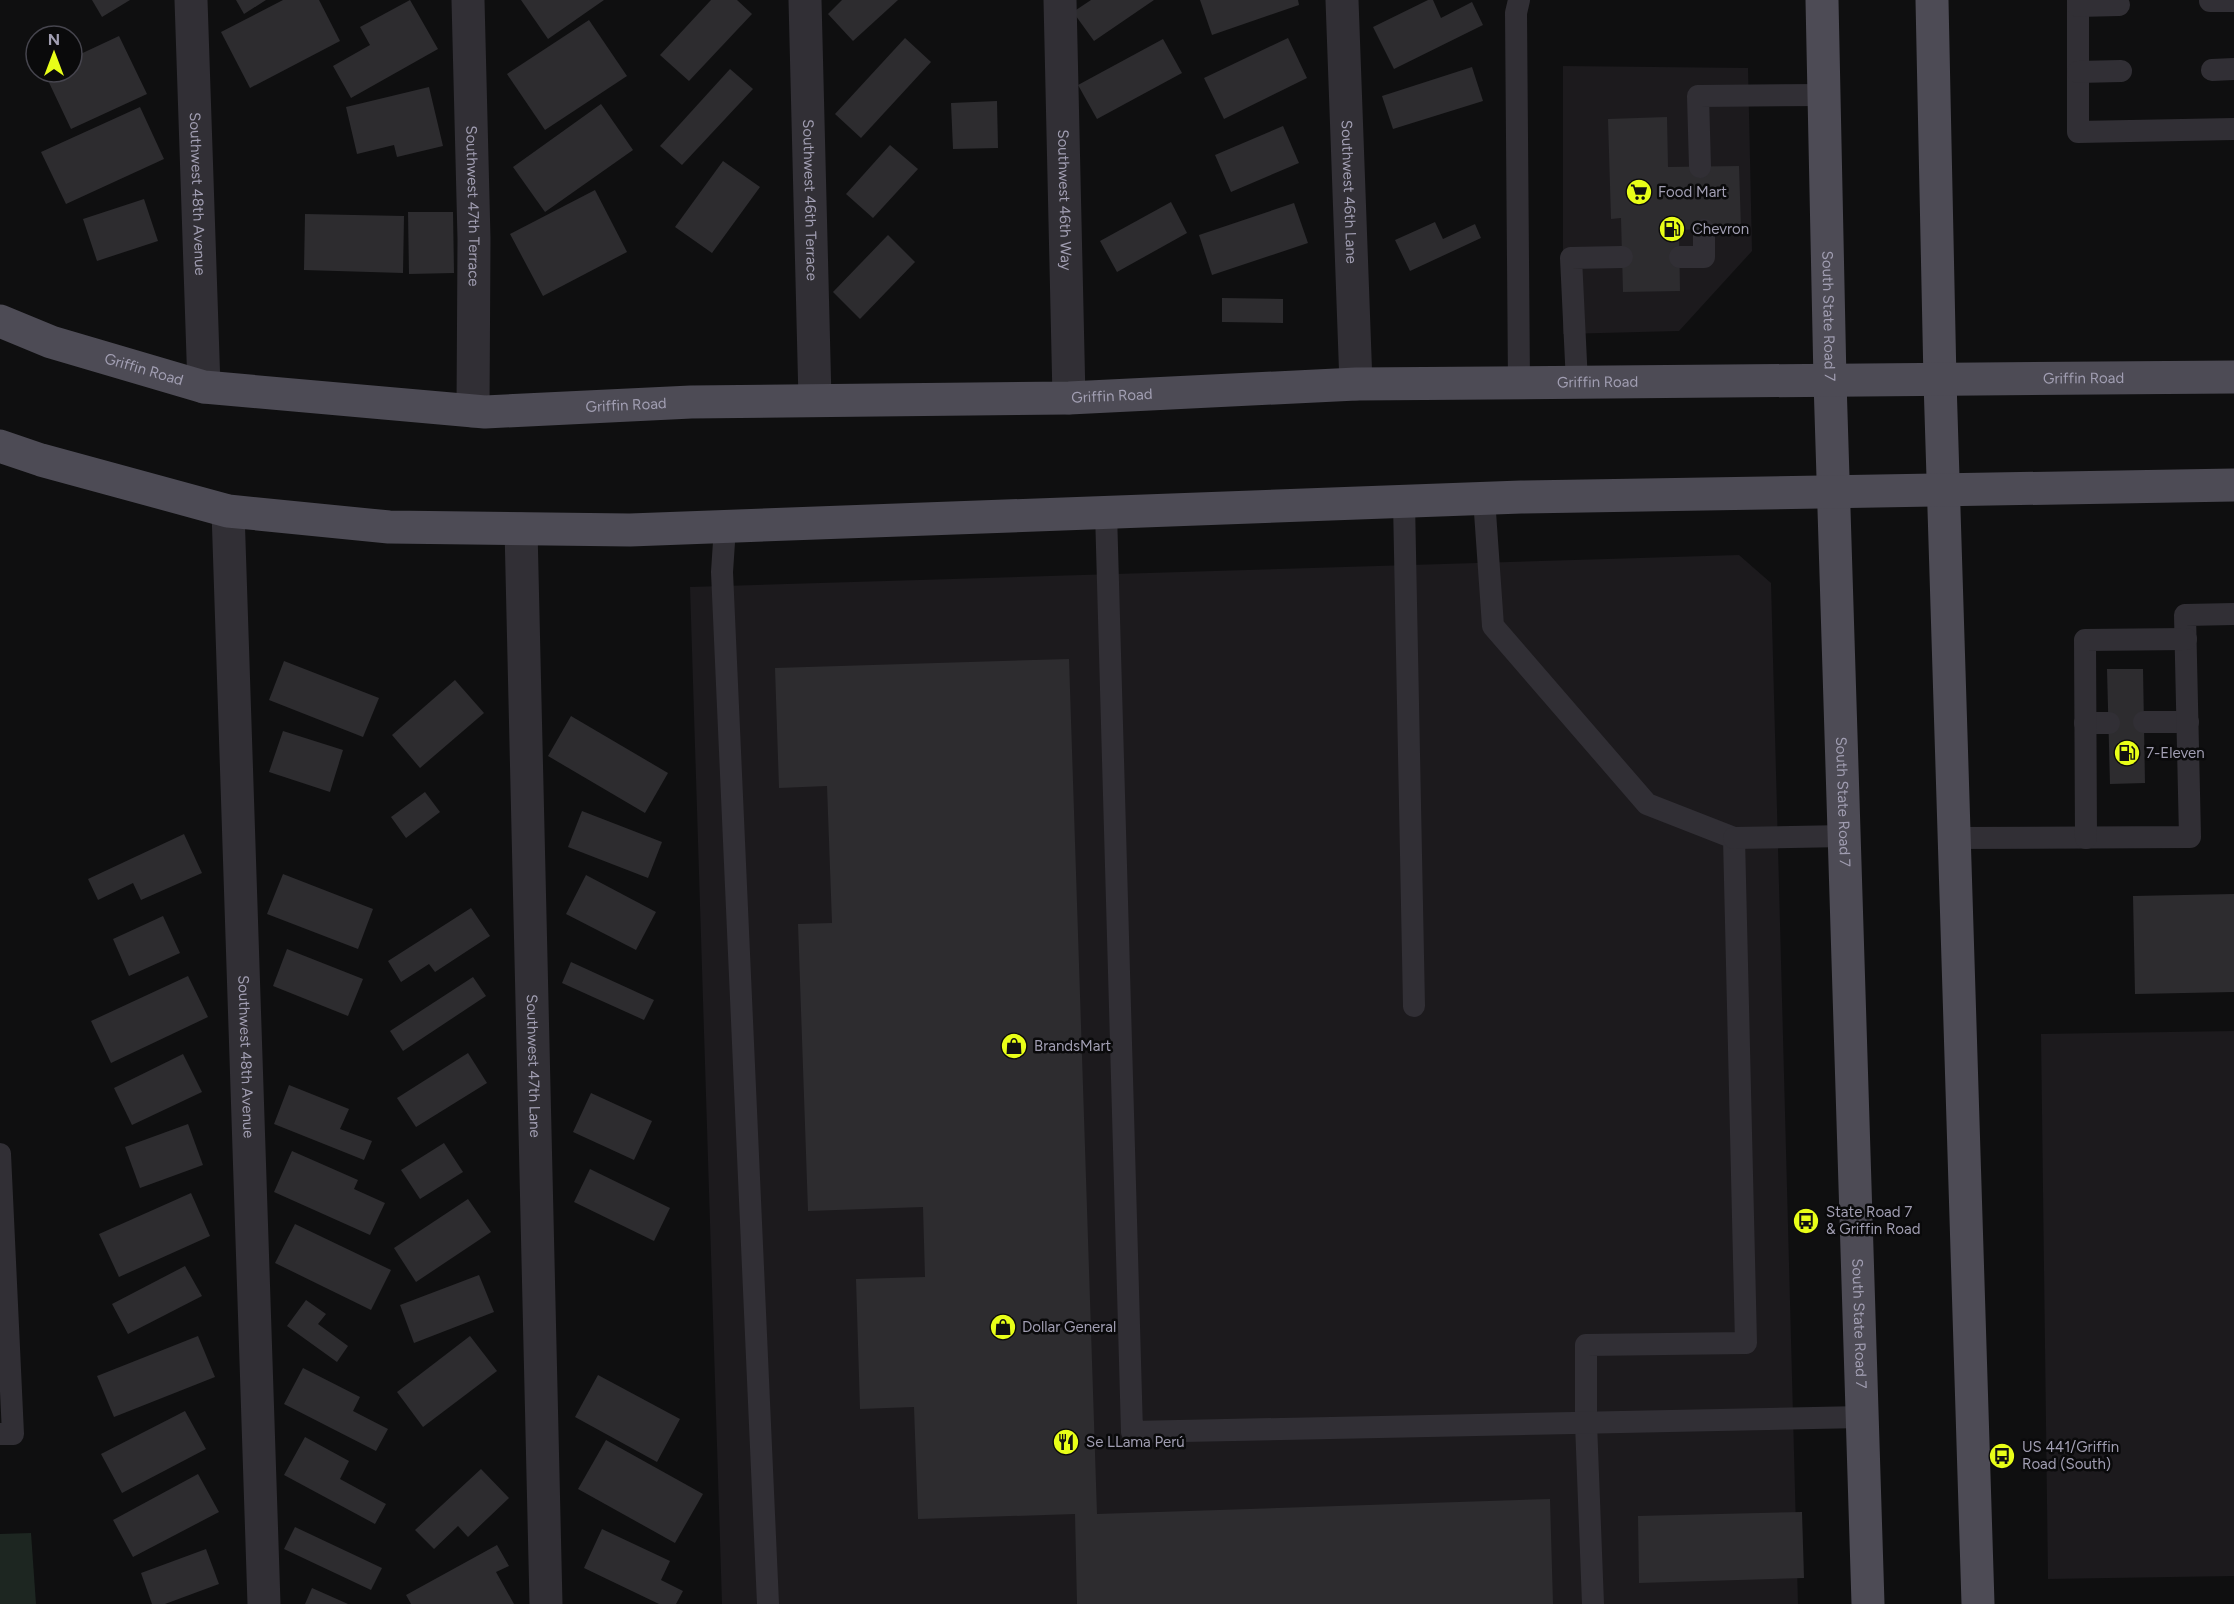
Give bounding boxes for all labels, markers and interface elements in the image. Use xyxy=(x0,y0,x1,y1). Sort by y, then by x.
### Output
north arrow xyxy=(24,24,84,84)
text: N xyxy=(48,30,60,49)
street label: Southwest 48th Avenue xyxy=(186,112,209,276)
street label: Southwest 46th Terrace xyxy=(799,119,821,281)
street label: Southwest 46th Lane xyxy=(1337,120,1361,264)
street label: Southwest 47th Terrace xyxy=(462,125,483,287)
street label: Southwest 46th Way xyxy=(1054,129,1075,271)
supermarket icon: Food Mart xyxy=(1624,177,1654,207)
place label: Food Mart xyxy=(1658,183,1727,201)
fuel station icon: Chevron xyxy=(1657,214,1687,244)
place label: Chevron xyxy=(1692,220,1749,238)
street label: South State Road 7 xyxy=(1818,251,1839,381)
street label: Griffin Road xyxy=(102,349,185,389)
street label: Griffin Road xyxy=(2043,369,2124,388)
street label: Griffin Road xyxy=(1557,373,1638,391)
street label: Griffin Road xyxy=(1071,385,1153,407)
street label: Griffin Road xyxy=(585,394,667,416)
street label: South State Road 7 xyxy=(1832,736,1854,867)
fuel station icon: 7-Eleven xyxy=(2112,738,2142,768)
place label: 7-Eleven xyxy=(2146,744,2205,762)
street label: Southwest 48th Avenue xyxy=(234,975,258,1139)
street label: Southwest 47th Lane xyxy=(523,994,544,1138)
shop icon: BrandsMart xyxy=(999,1031,1029,1061)
place label: BrandsMart xyxy=(1034,1037,1111,1055)
place label: State Road 7 & Griffin Road xyxy=(1826,1203,1920,1238)
bus stop icon: State Road 7 & Griffin Road xyxy=(1791,1206,1821,1236)
street label: South State Road 7 xyxy=(1848,1258,1870,1389)
shop icon: Dollar General xyxy=(988,1312,1018,1342)
place label: Dollar General xyxy=(1022,1318,1116,1336)
restaurant icon: Se LLama Perú xyxy=(1051,1427,1081,1457)
place label: Se LLama Perú xyxy=(1086,1433,1185,1451)
place label: US 441/Griffin Road (South) xyxy=(2022,1438,2119,1473)
bus stop icon: US 441/Griffin Road (South) xyxy=(1987,1441,2017,1471)

